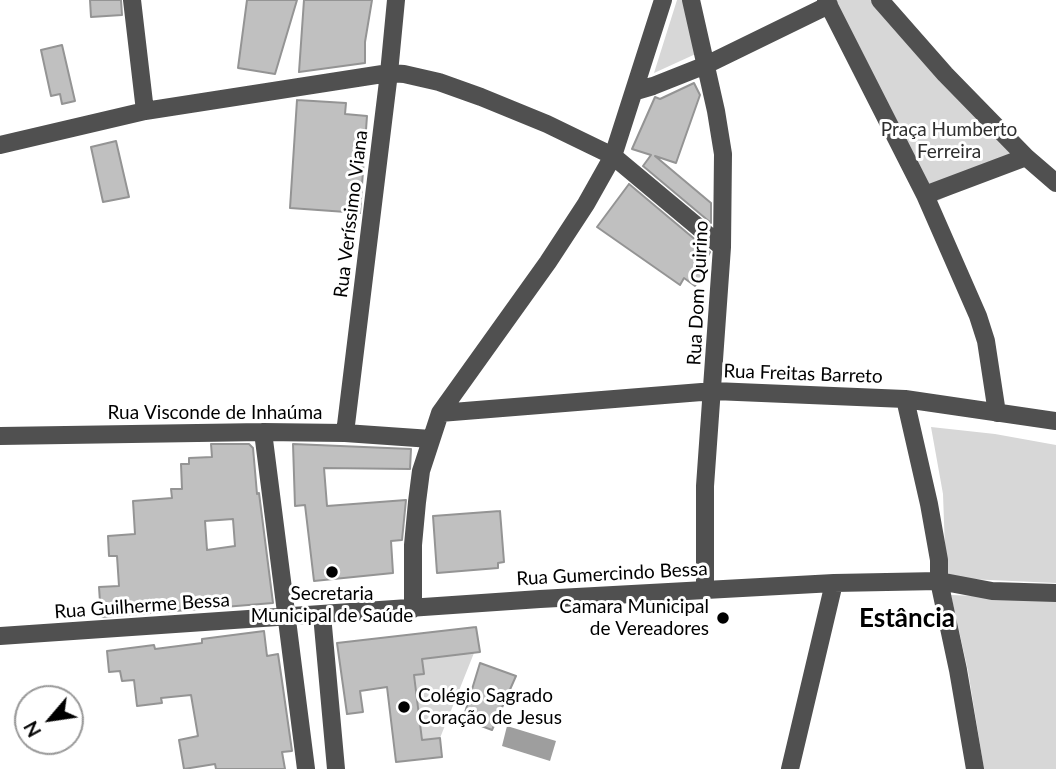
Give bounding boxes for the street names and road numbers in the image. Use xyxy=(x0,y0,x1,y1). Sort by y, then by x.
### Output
street label: Rua Veríssimo Viana xyxy=(329,129,373,299)
street label: Rua Dom Quirino xyxy=(683,220,713,366)
street label: Rua Freitas Barreto xyxy=(723,360,883,388)
street label: Rua Visconde de Inhaúma xyxy=(108,402,322,424)
street label: Rua Gumercindo Bessa xyxy=(516,558,708,590)
street label: Rua Guilherme Bessa xyxy=(53,588,231,624)

